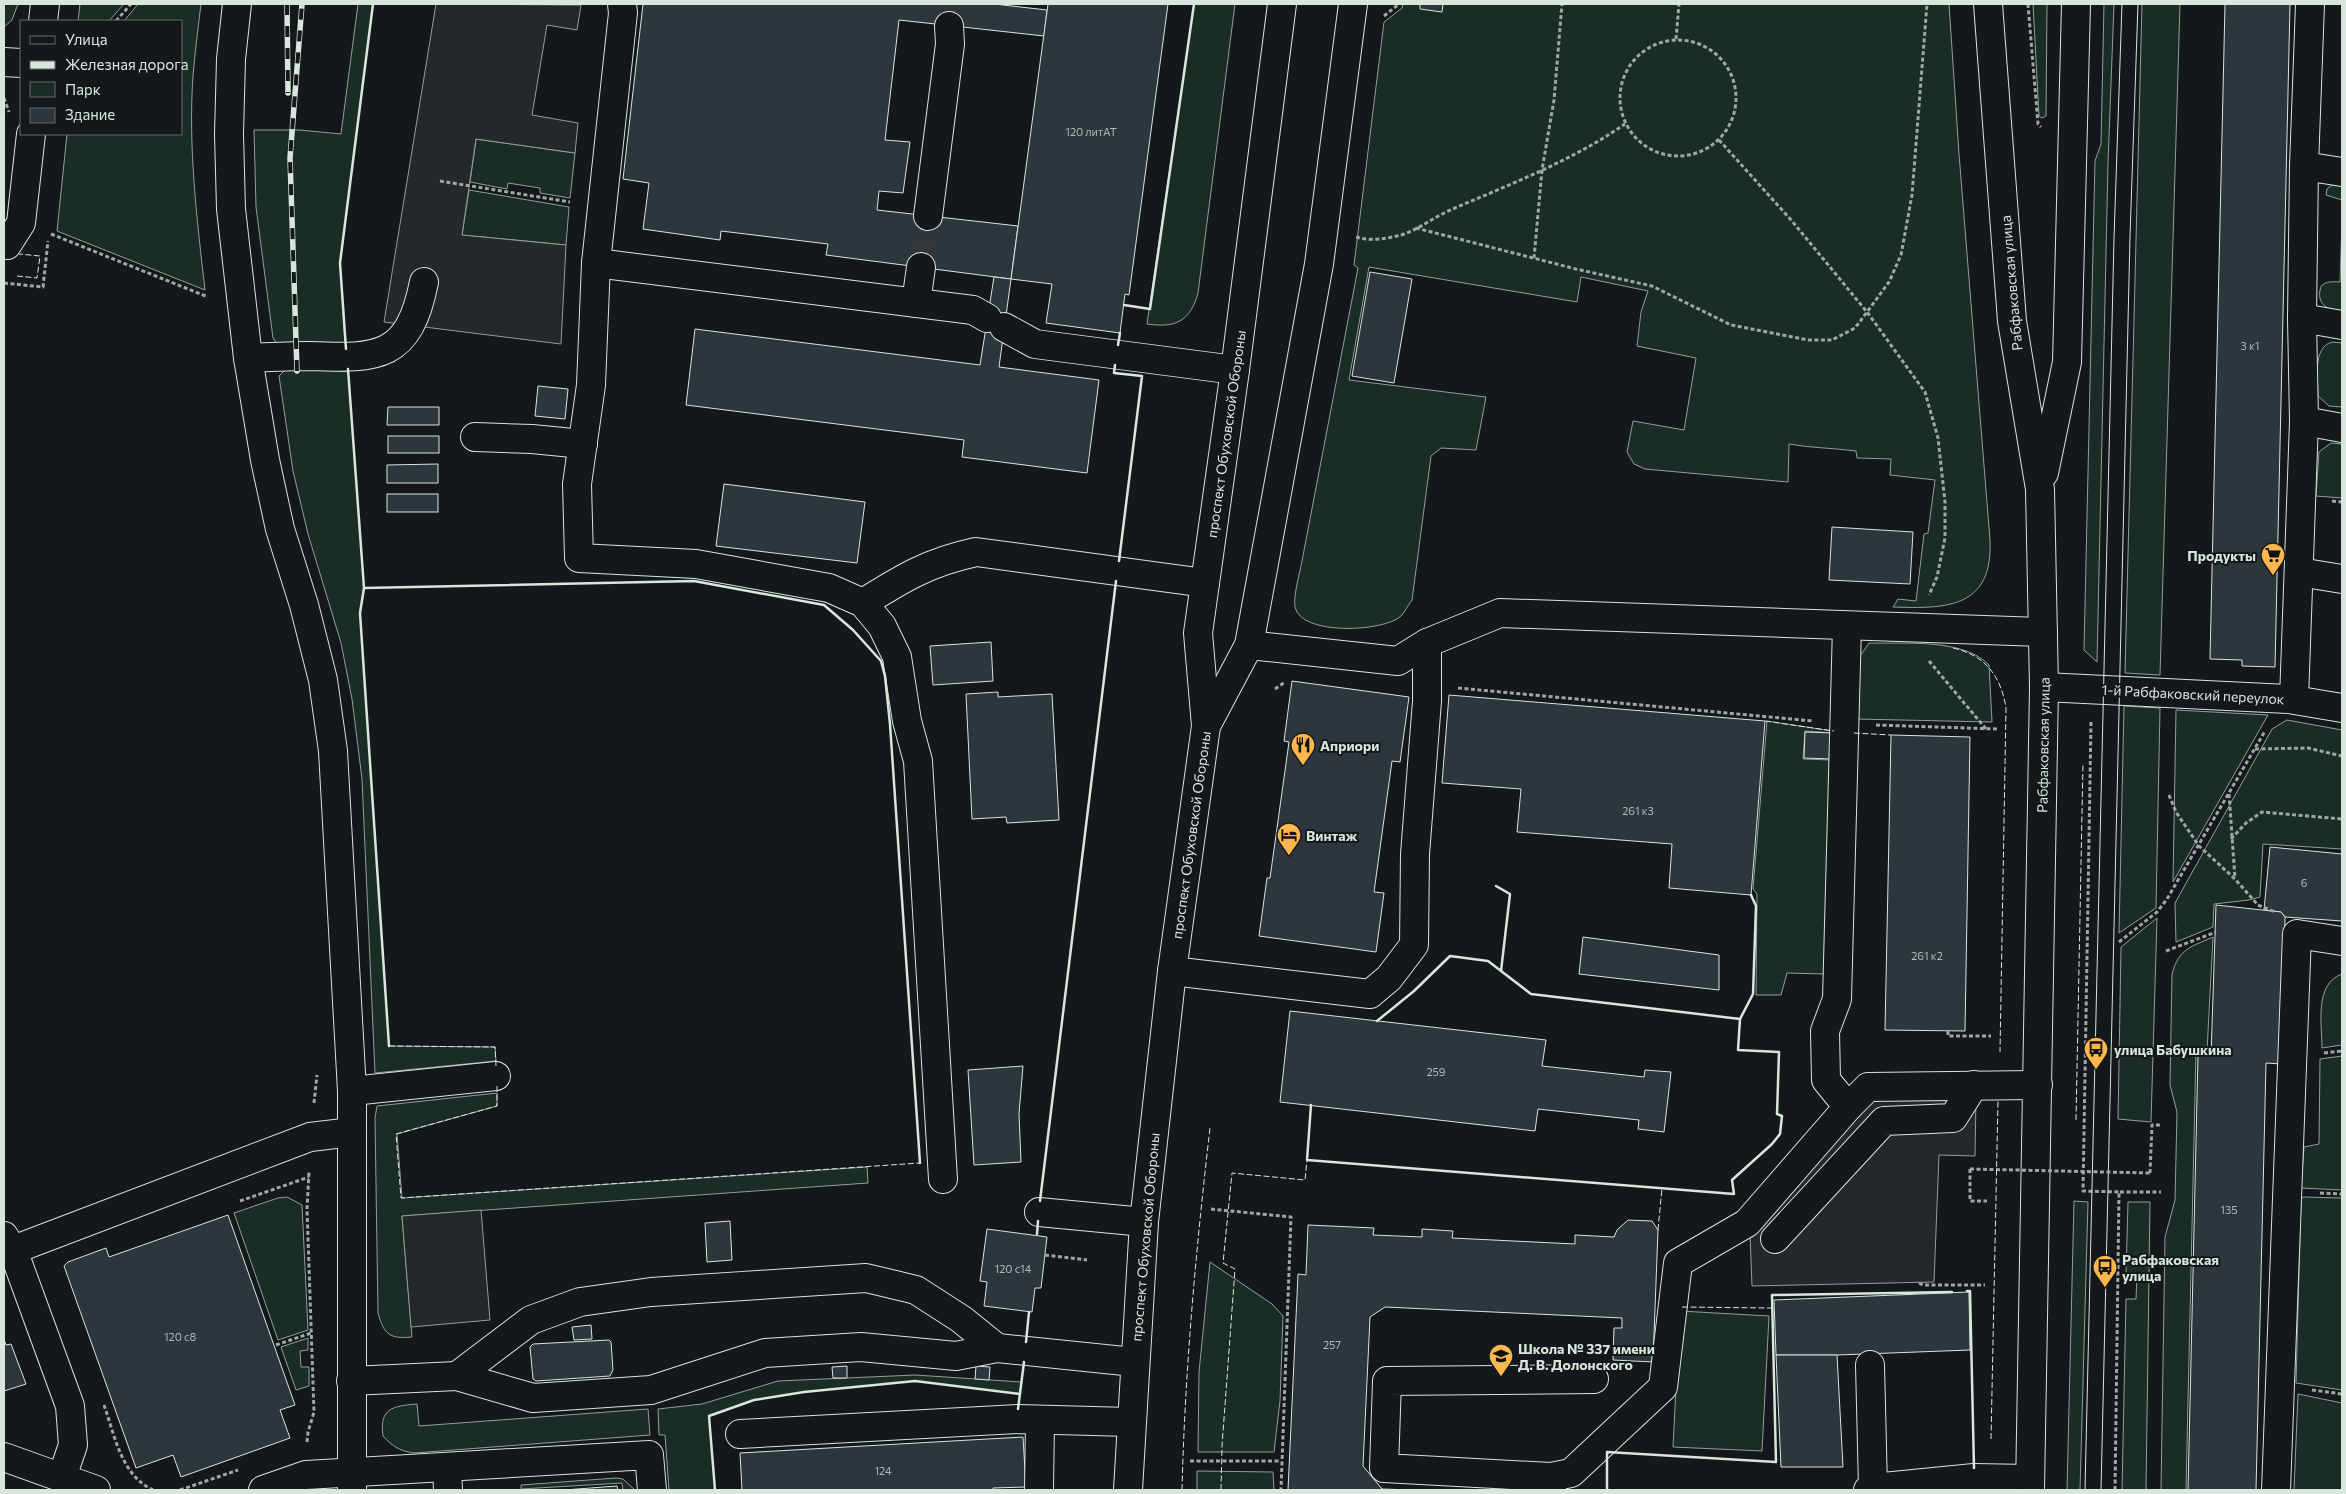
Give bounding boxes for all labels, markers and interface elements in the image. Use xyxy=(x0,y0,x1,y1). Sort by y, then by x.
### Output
legend xyxy=(20,20,182,135)
text: Улица xyxy=(65,30,107,48)
text: Железная дорога xyxy=(65,55,189,73)
text: Парк xyxy=(65,80,101,98)
text: Здание xyxy=(65,105,115,123)
house number: 120 литАТ xyxy=(1065,125,1117,138)
street label: Рабфаковская улица xyxy=(1997,215,2025,351)
street label: проспект Обуховской Обороны xyxy=(1203,329,1249,539)
house number: 3 к1 xyxy=(2241,339,2259,352)
supermarket icon: Продукты xyxy=(2260,542,2286,576)
place label: Продукты xyxy=(2187,547,2256,564)
street label: Рабфаковская улица xyxy=(2033,677,2053,813)
street label: 1-й Рабфаковский переулок xyxy=(2101,681,2285,707)
street label: проспект Обуховской Обороны xyxy=(1168,730,1214,940)
restaurant icon: Априори xyxy=(1290,732,1316,766)
place label: Априори xyxy=(1320,737,1379,754)
house number: 261 к3 xyxy=(1622,804,1654,817)
hotel icon: Винтаж xyxy=(1276,822,1302,856)
place label: Винтаж xyxy=(1306,827,1358,844)
house number: 6 xyxy=(2301,876,2308,889)
house number: 261 к2 xyxy=(1911,949,1943,962)
bus stop icon: улица Бабушкина xyxy=(2083,1036,2109,1070)
place label: улица Бабушкина xyxy=(2114,1041,2232,1058)
house number: 259 xyxy=(1426,1065,1446,1078)
street label: проспект Обуховской Обороны xyxy=(1127,1132,1163,1342)
house number: 135 xyxy=(2220,1203,2238,1216)
place label: Рабфаковская улица xyxy=(2122,1251,2219,1284)
bus stop icon: Рабфаковская улица xyxy=(2092,1254,2118,1288)
house number: 120 с14 xyxy=(995,1262,1032,1275)
house number: 120 с8 xyxy=(164,1330,196,1343)
house number: 257 xyxy=(1323,1338,1341,1351)
place label: Школа № 337 имени Д. В. Долонского xyxy=(1518,1340,1655,1373)
school or university icon: Школа № 337 имени Д. В. Долонского xyxy=(1488,1343,1514,1377)
house number: 124 xyxy=(874,1464,892,1477)

